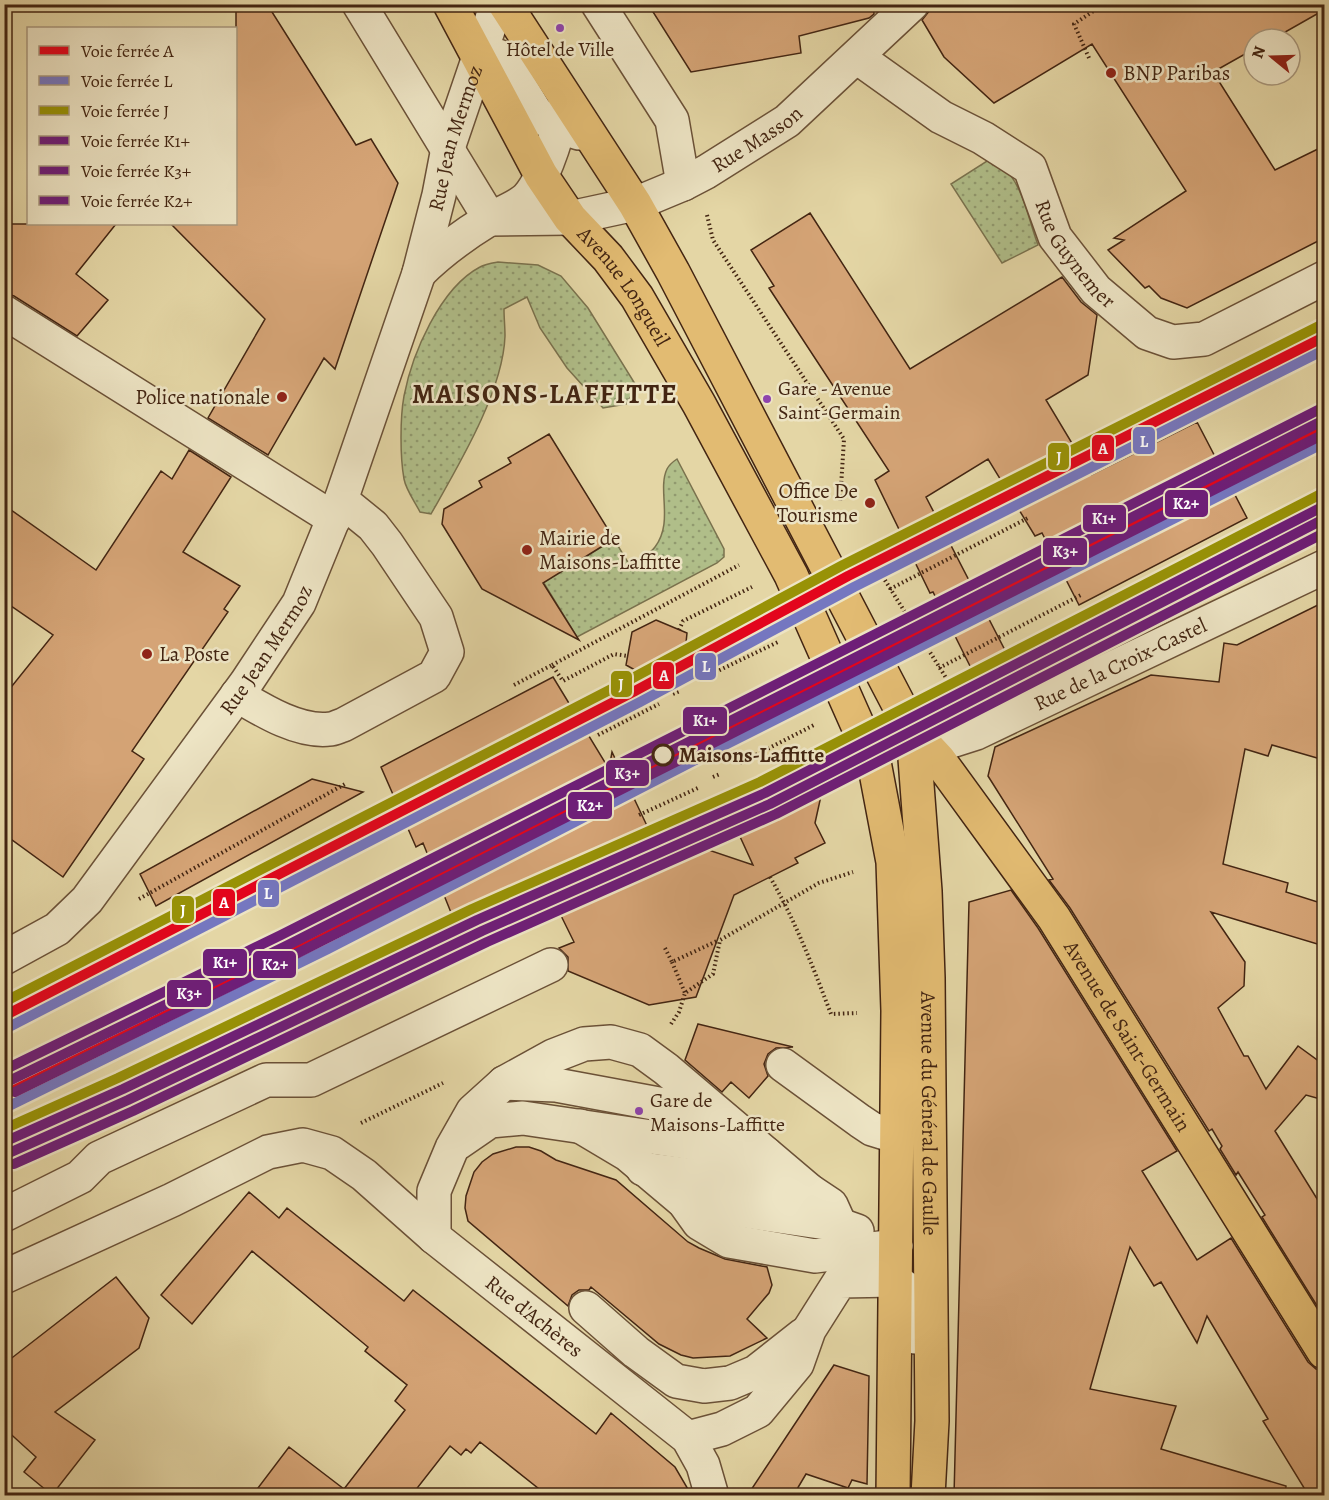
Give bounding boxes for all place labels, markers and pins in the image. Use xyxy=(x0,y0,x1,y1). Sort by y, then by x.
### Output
marker: Hôtel de Ville xyxy=(554,22,566,34)
place label: Hôtel de Ville xyxy=(506,36,614,63)
place label: BNP Paribas xyxy=(1123,59,1230,87)
marker: BNP Paribas xyxy=(1104,66,1118,80)
place label: Gare - Avenue Saint-Germain xyxy=(778,375,900,426)
place label: Police nationale xyxy=(135,383,270,411)
marker: Police nationale xyxy=(275,390,289,404)
marker: Gare - Avenue Saint-Germain xyxy=(761,393,773,405)
place label: Office De Tourisme xyxy=(777,477,858,529)
marker: Office De Tourisme xyxy=(863,496,877,510)
place label: Mairie de Maisons-Laffitte xyxy=(539,524,681,576)
marker: Mairie de Maisons-Laffitte xyxy=(520,543,534,557)
place label: La Poste xyxy=(159,640,229,668)
marker: La Poste xyxy=(140,647,154,661)
place label: Maisons-Laffitte xyxy=(679,741,824,769)
marker: Maisons-Laffitte xyxy=(652,744,674,766)
place label: Gare de Maisons-Laffitte xyxy=(650,1087,785,1138)
marker: Gare de Maisons-Laffitte xyxy=(633,1105,645,1117)

